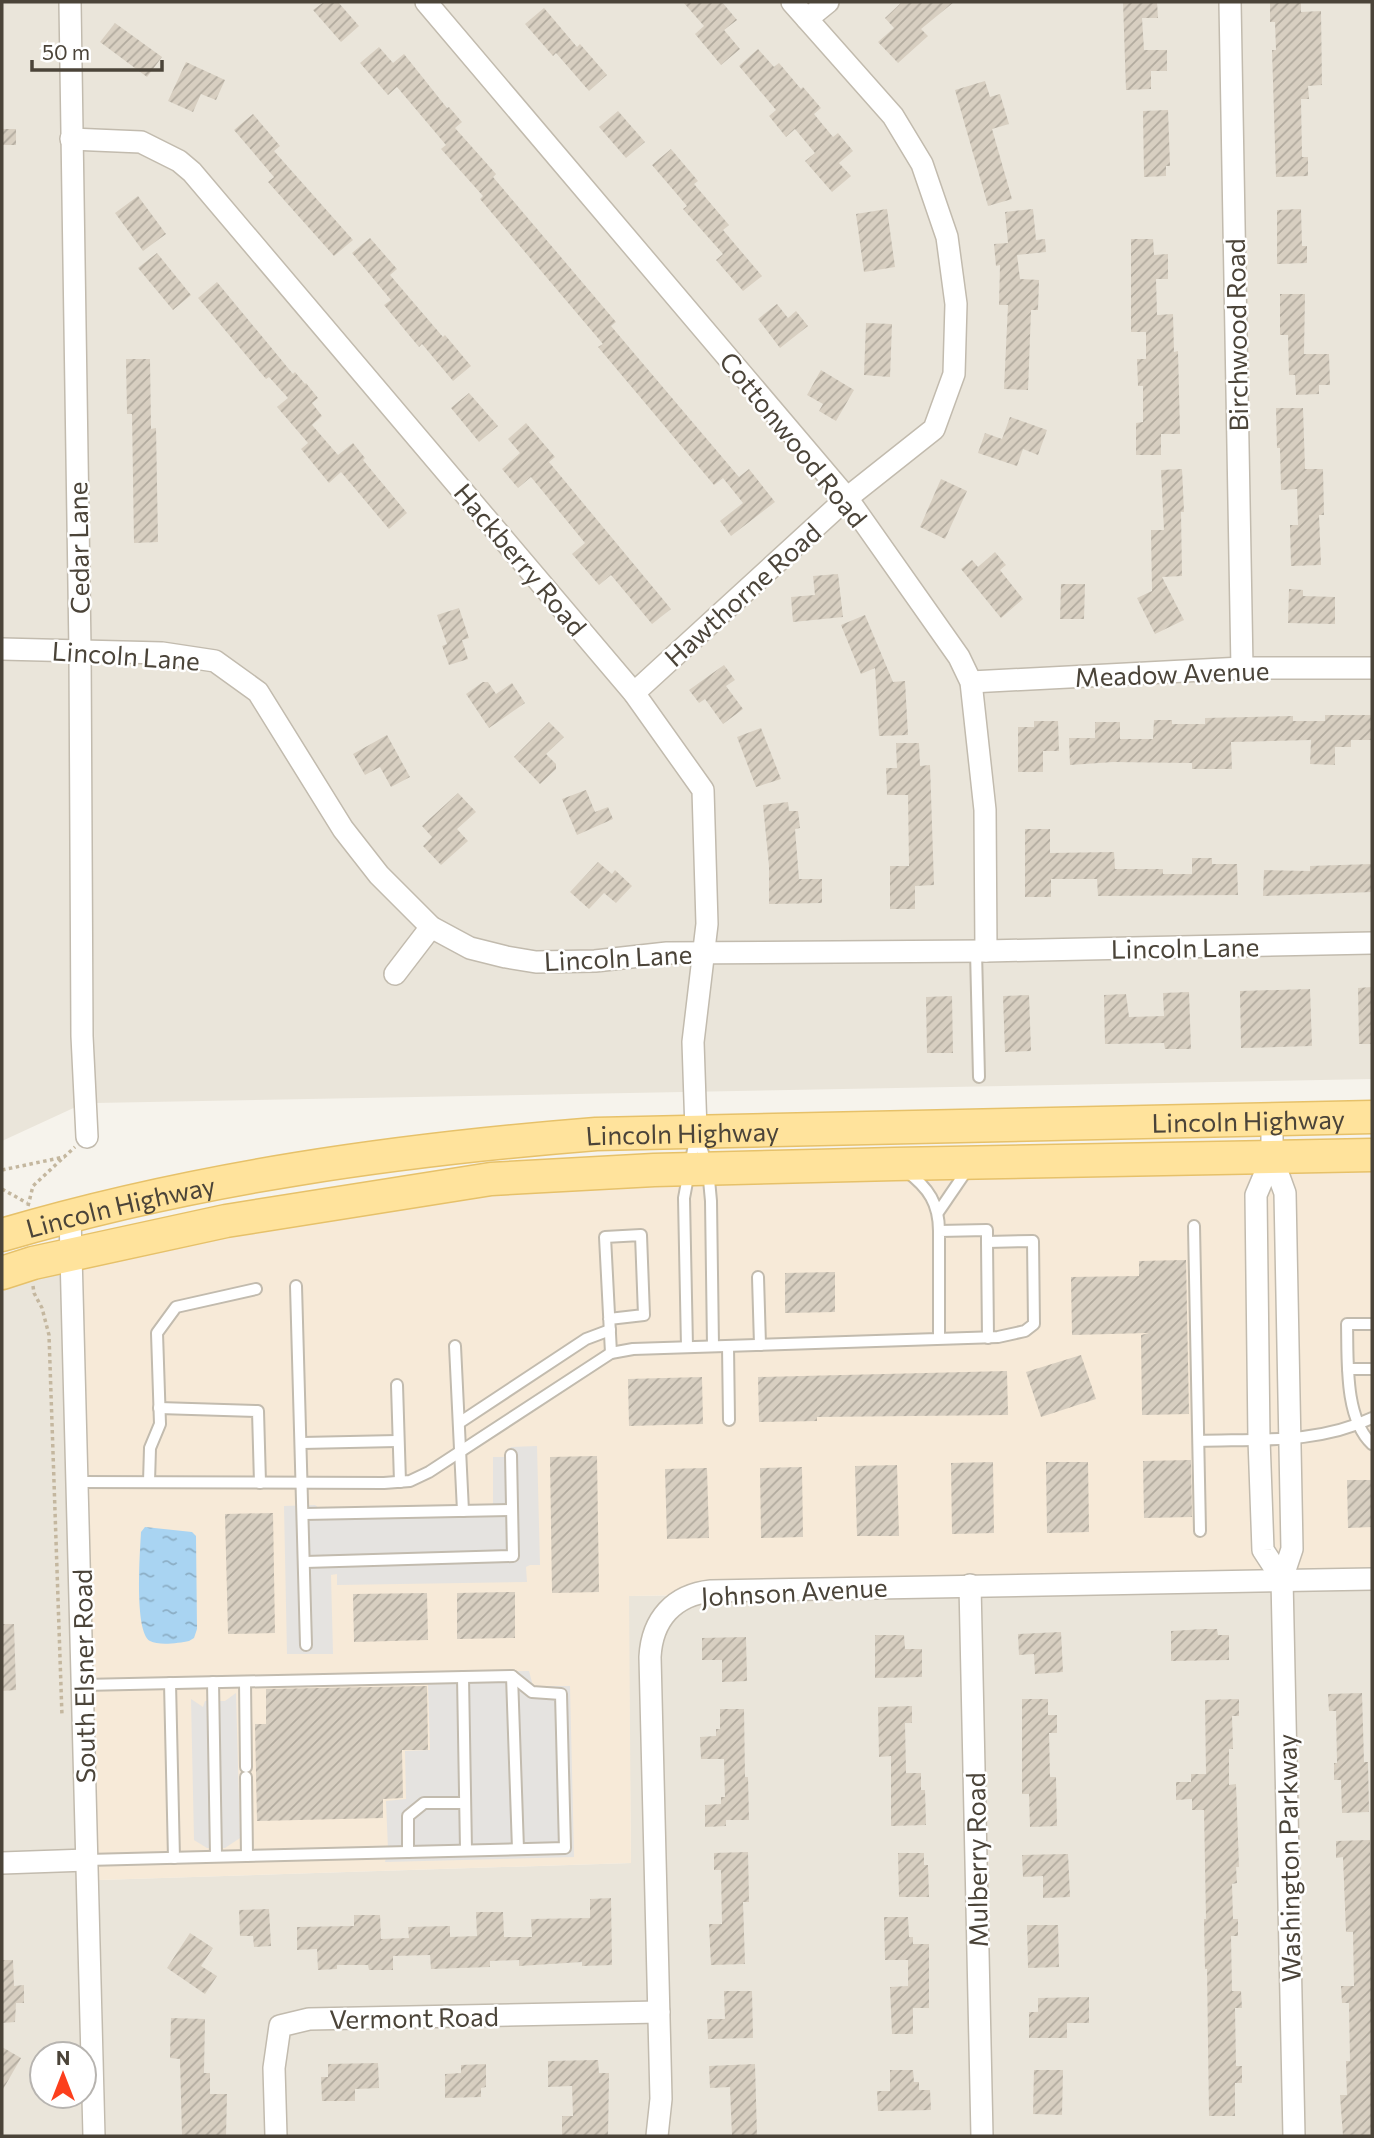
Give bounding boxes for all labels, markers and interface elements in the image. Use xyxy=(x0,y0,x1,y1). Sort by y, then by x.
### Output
scale bar xyxy=(32,28,161,72)
text: 50 m xyxy=(42,39,90,64)
street label: Birchwood Road xyxy=(1219,238,1253,432)
street label: Cottonwood Road xyxy=(714,345,874,533)
street label: Hackberry Road xyxy=(448,477,594,641)
street label: Cedar Lane xyxy=(61,481,95,615)
street label: Hawthorne Road xyxy=(658,516,826,672)
street label: Lincoln Lane xyxy=(51,634,201,676)
street label: Meadow Avenue xyxy=(1074,654,1270,692)
street label: Lincoln Lane xyxy=(1111,930,1259,964)
street label: Lincoln Lane xyxy=(543,938,693,976)
street label: Lincoln Highway xyxy=(1151,1102,1345,1137)
street label: Lincoln Highway xyxy=(584,1114,780,1150)
street label: Lincoln Highway xyxy=(22,1168,218,1243)
street label: South Elsner Road xyxy=(66,1569,100,1783)
street label: Johnson Avenue xyxy=(700,1571,888,1611)
street label: Washington Parkway xyxy=(1270,1733,1306,1983)
street label: Mulberry Road xyxy=(959,1772,993,1948)
street label: Vermont Road xyxy=(329,2000,499,2034)
north arrow xyxy=(28,2040,98,2110)
text: N xyxy=(56,2046,70,2069)

